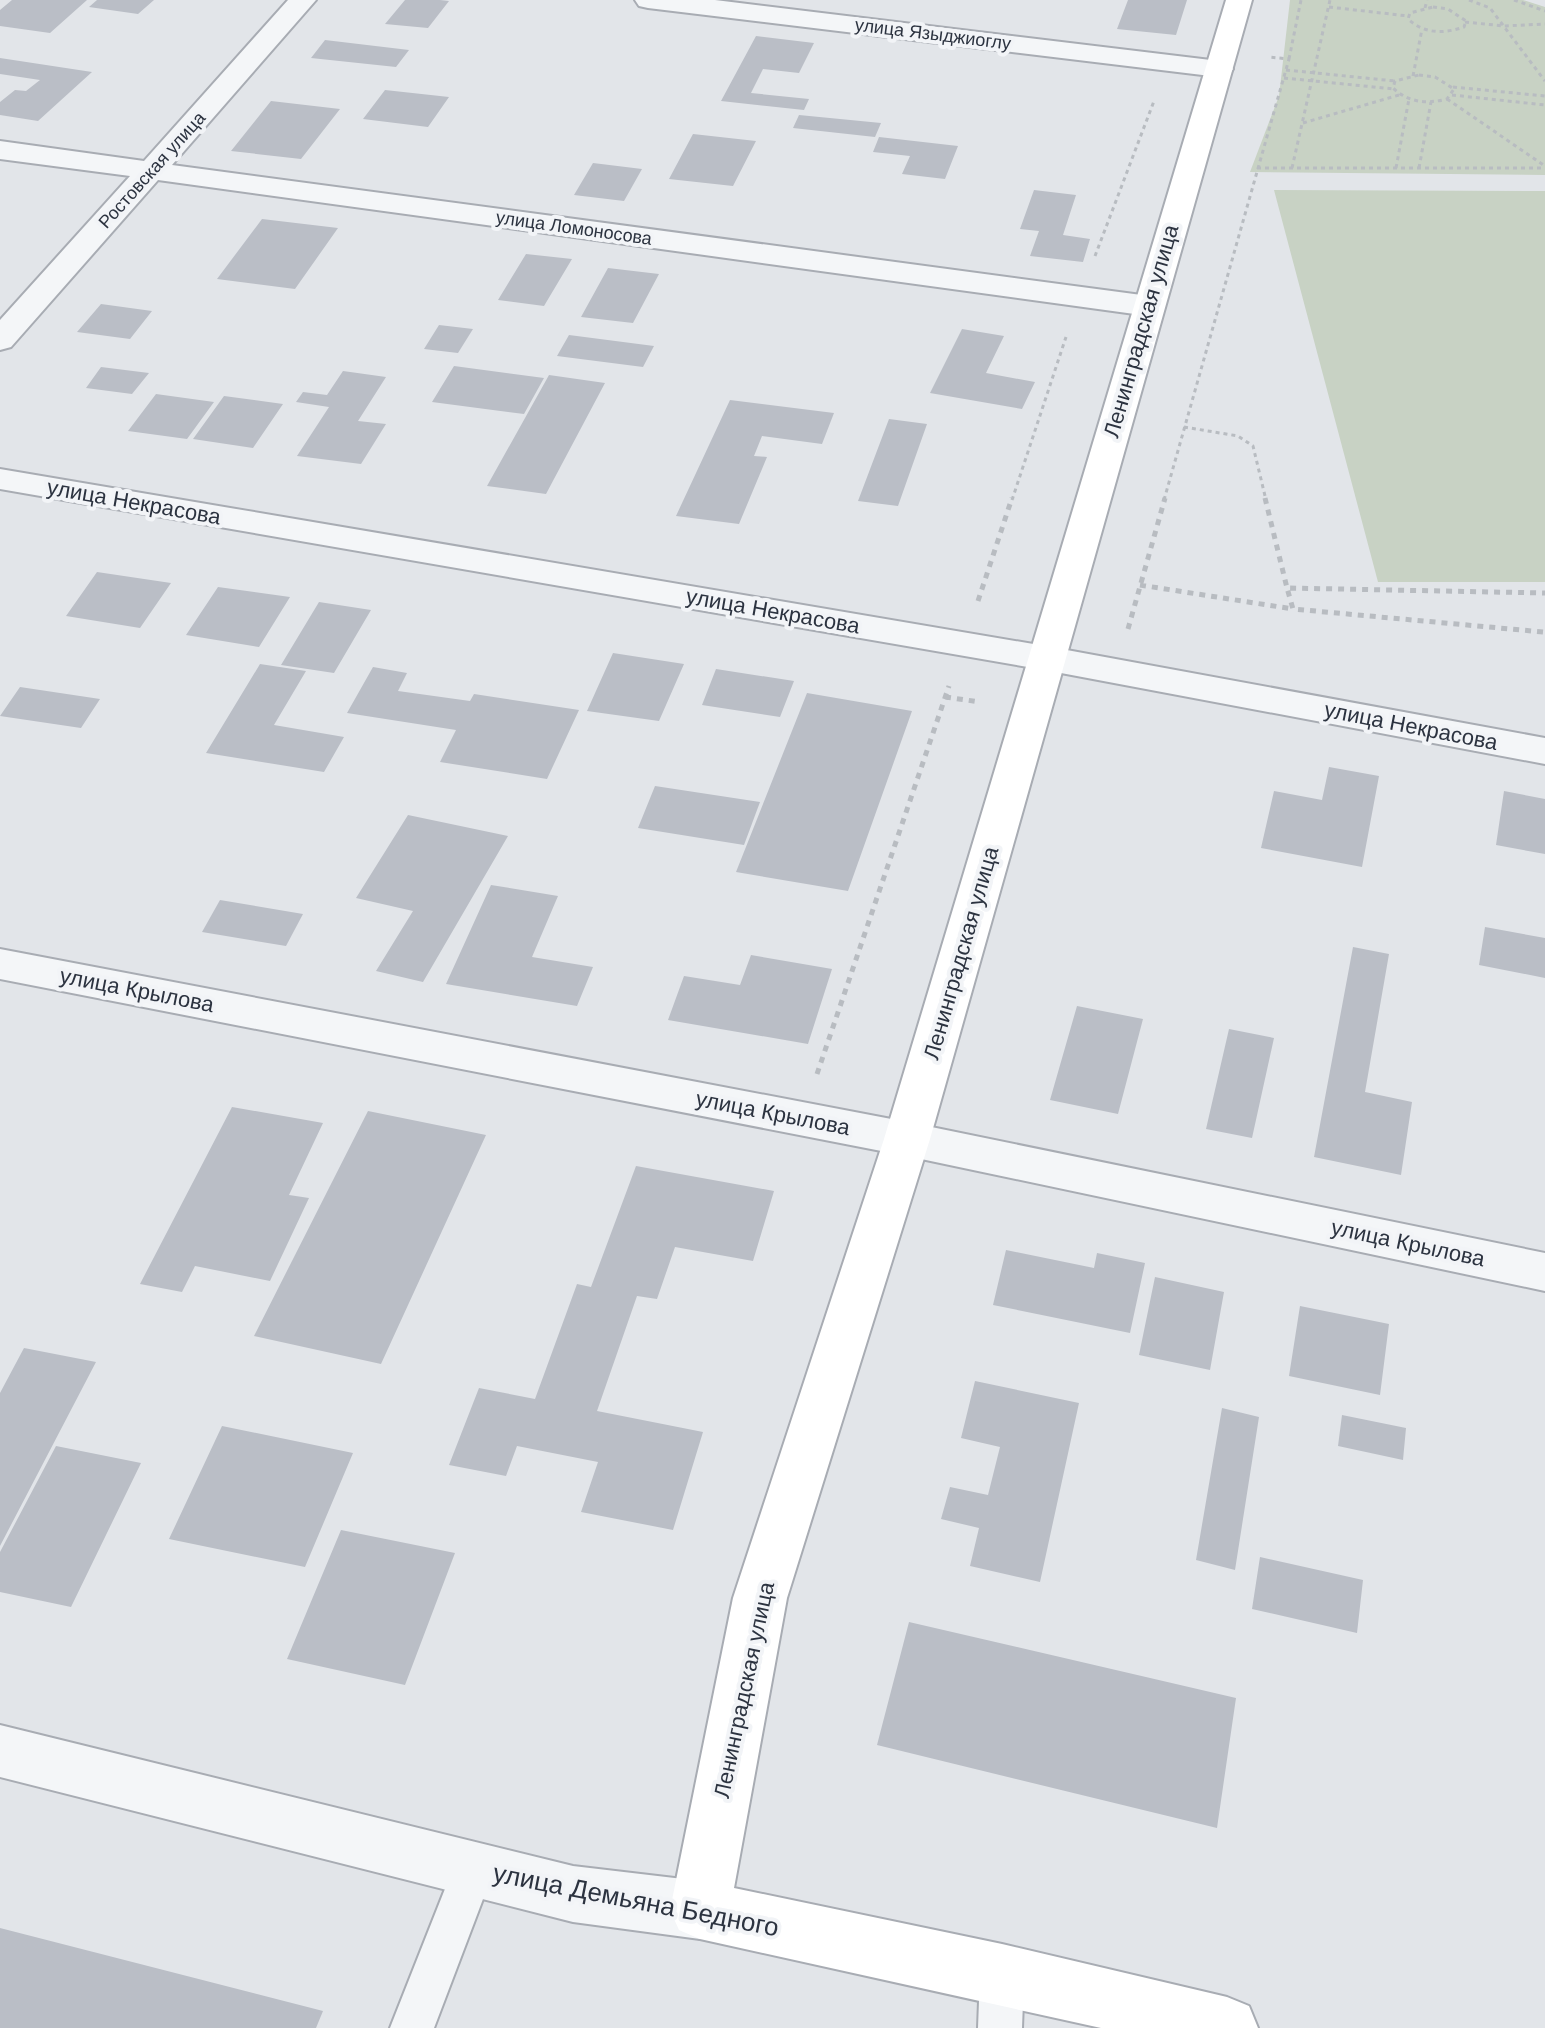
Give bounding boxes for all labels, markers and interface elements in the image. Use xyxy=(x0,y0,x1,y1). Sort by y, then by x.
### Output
street label: улица Языджиоглу xyxy=(854,15,1012,53)
street label: Ростовская улица xyxy=(95,107,210,232)
street label: улица Ломоносова xyxy=(495,207,654,249)
street label: Ленинградская улица xyxy=(1099,221,1184,440)
street label: улица Некрасова xyxy=(45,474,224,530)
street label: улица Некрасова xyxy=(684,583,863,639)
street label: улица Некрасова xyxy=(1322,697,1501,755)
street label: Ленинградская улица xyxy=(919,843,1004,1062)
street label: улица Крылова xyxy=(58,963,217,1017)
street label: улица Крылова xyxy=(694,1086,853,1140)
street label: улица Крылова xyxy=(1329,1215,1488,1272)
street label: Ленинградская улица xyxy=(709,1579,779,1800)
street label: улица Демьяна Бедного xyxy=(490,1858,782,1942)

